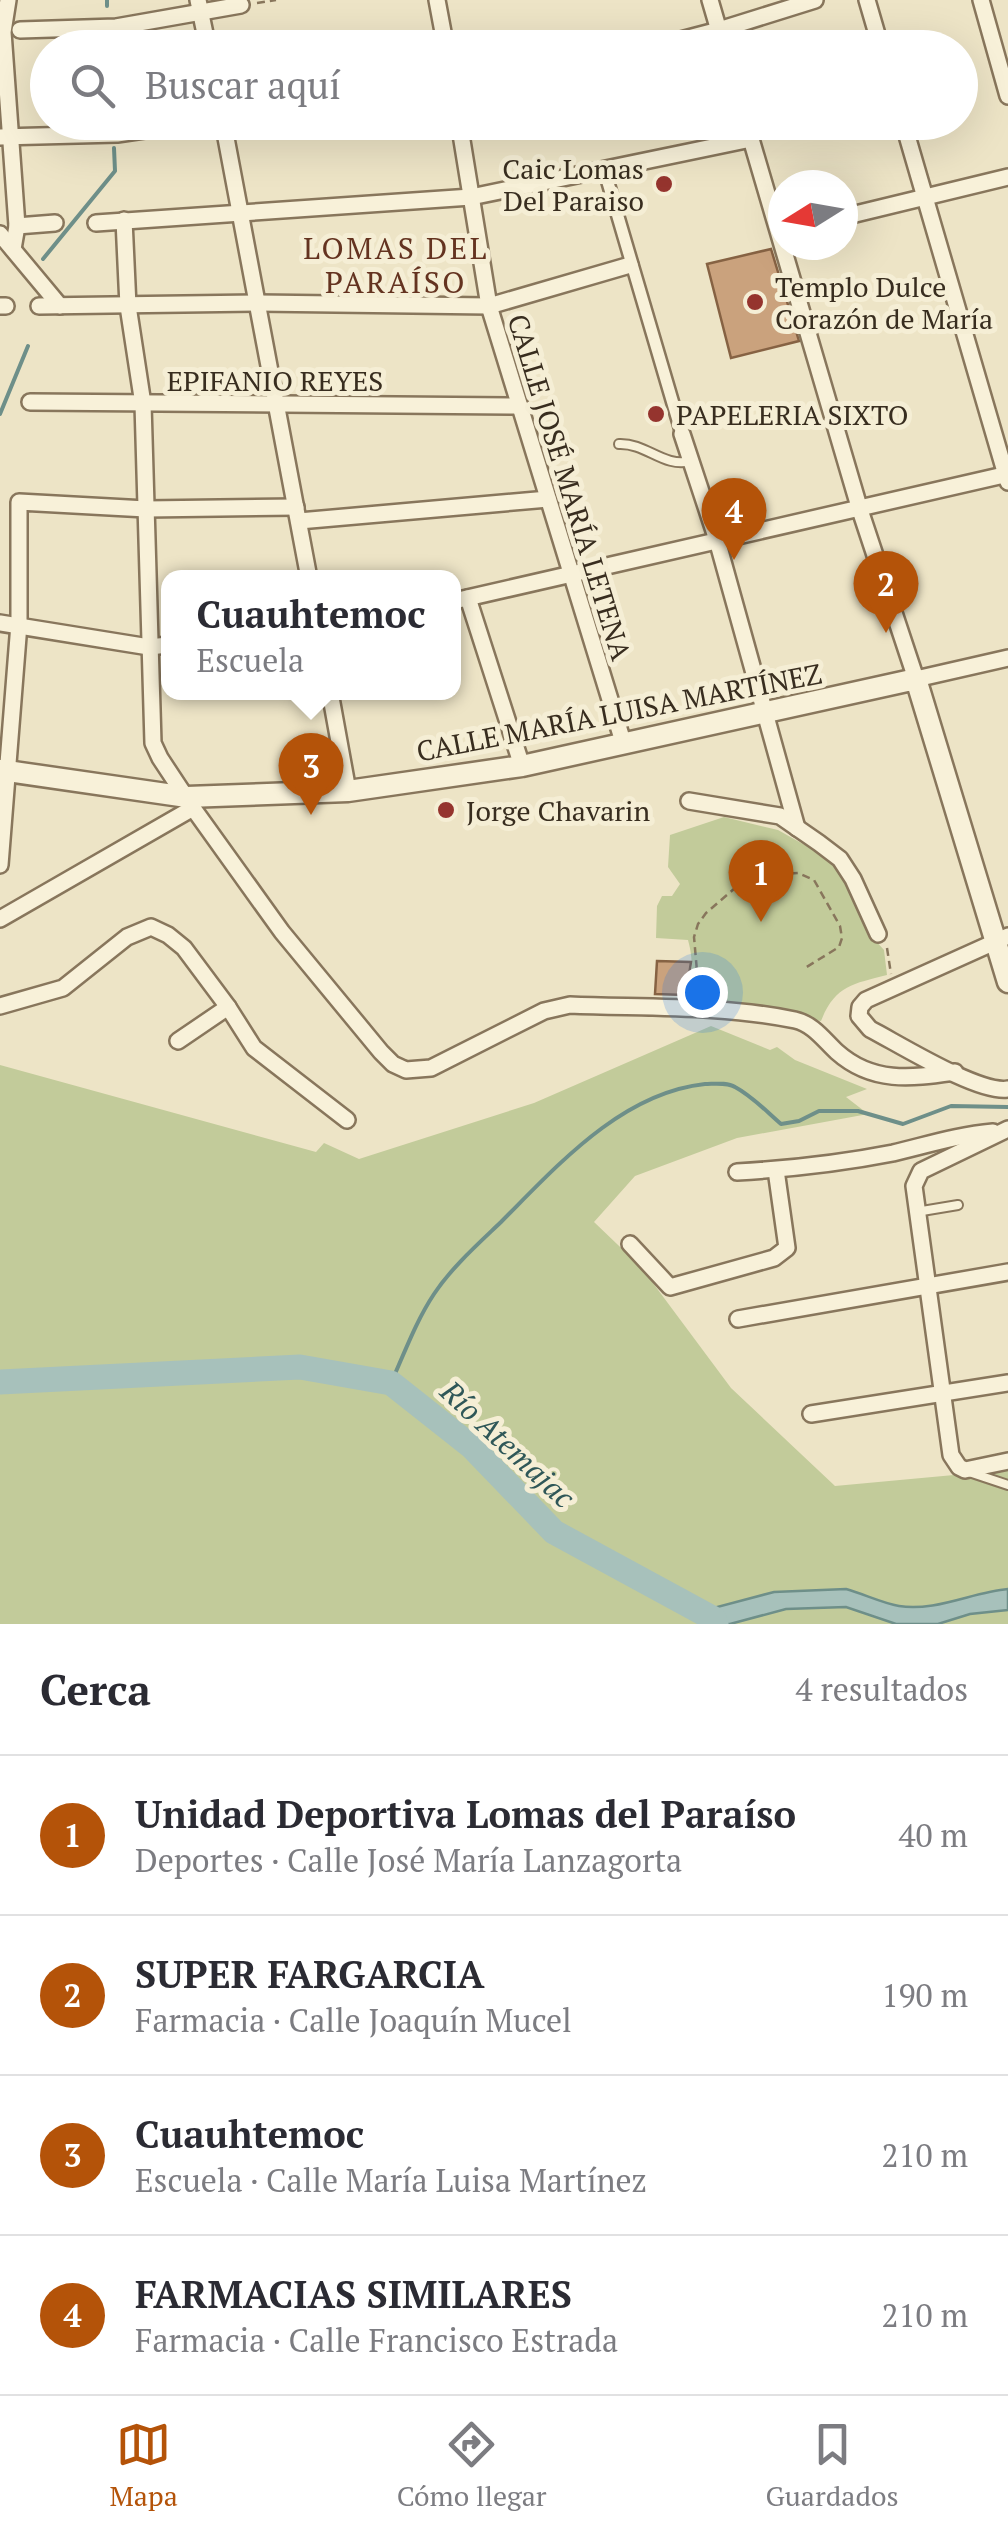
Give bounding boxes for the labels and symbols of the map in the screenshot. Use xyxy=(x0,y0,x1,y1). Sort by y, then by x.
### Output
place label: Caic Lomas Del Paraiso xyxy=(502,150,644,219)
north arrow xyxy=(768,170,858,260)
marker: Caic Lomas Del Paraiso xyxy=(653,173,675,195)
district label: LOMAS DEL PARAÍSO xyxy=(303,228,489,302)
place label: Templo Dulce Corazón de María xyxy=(775,268,993,337)
marker: Templo Dulce Corazón de María xyxy=(744,291,766,313)
street label: CALLE JOSÉ MARÍA LETENA xyxy=(500,309,641,665)
street label: EPIFANIO REYES xyxy=(167,362,383,399)
place label: PAPELERIA SIXTO xyxy=(676,396,909,433)
marker: PAPELERIA SIXTO xyxy=(645,403,667,425)
pin: 4 xyxy=(702,478,766,560)
pin: 2 xyxy=(854,550,918,633)
street label: CALLE MARÍA LUISA MARTÍNEZ xyxy=(413,655,825,769)
pin: 3 xyxy=(278,732,344,815)
place label: Jorge Chavarin xyxy=(466,792,651,829)
marker: Jorge Chavarin xyxy=(435,799,457,821)
pin: 1 xyxy=(728,840,794,922)
your location xyxy=(677,967,728,1018)
water label: Río Atemajac xyxy=(432,1371,584,1517)

